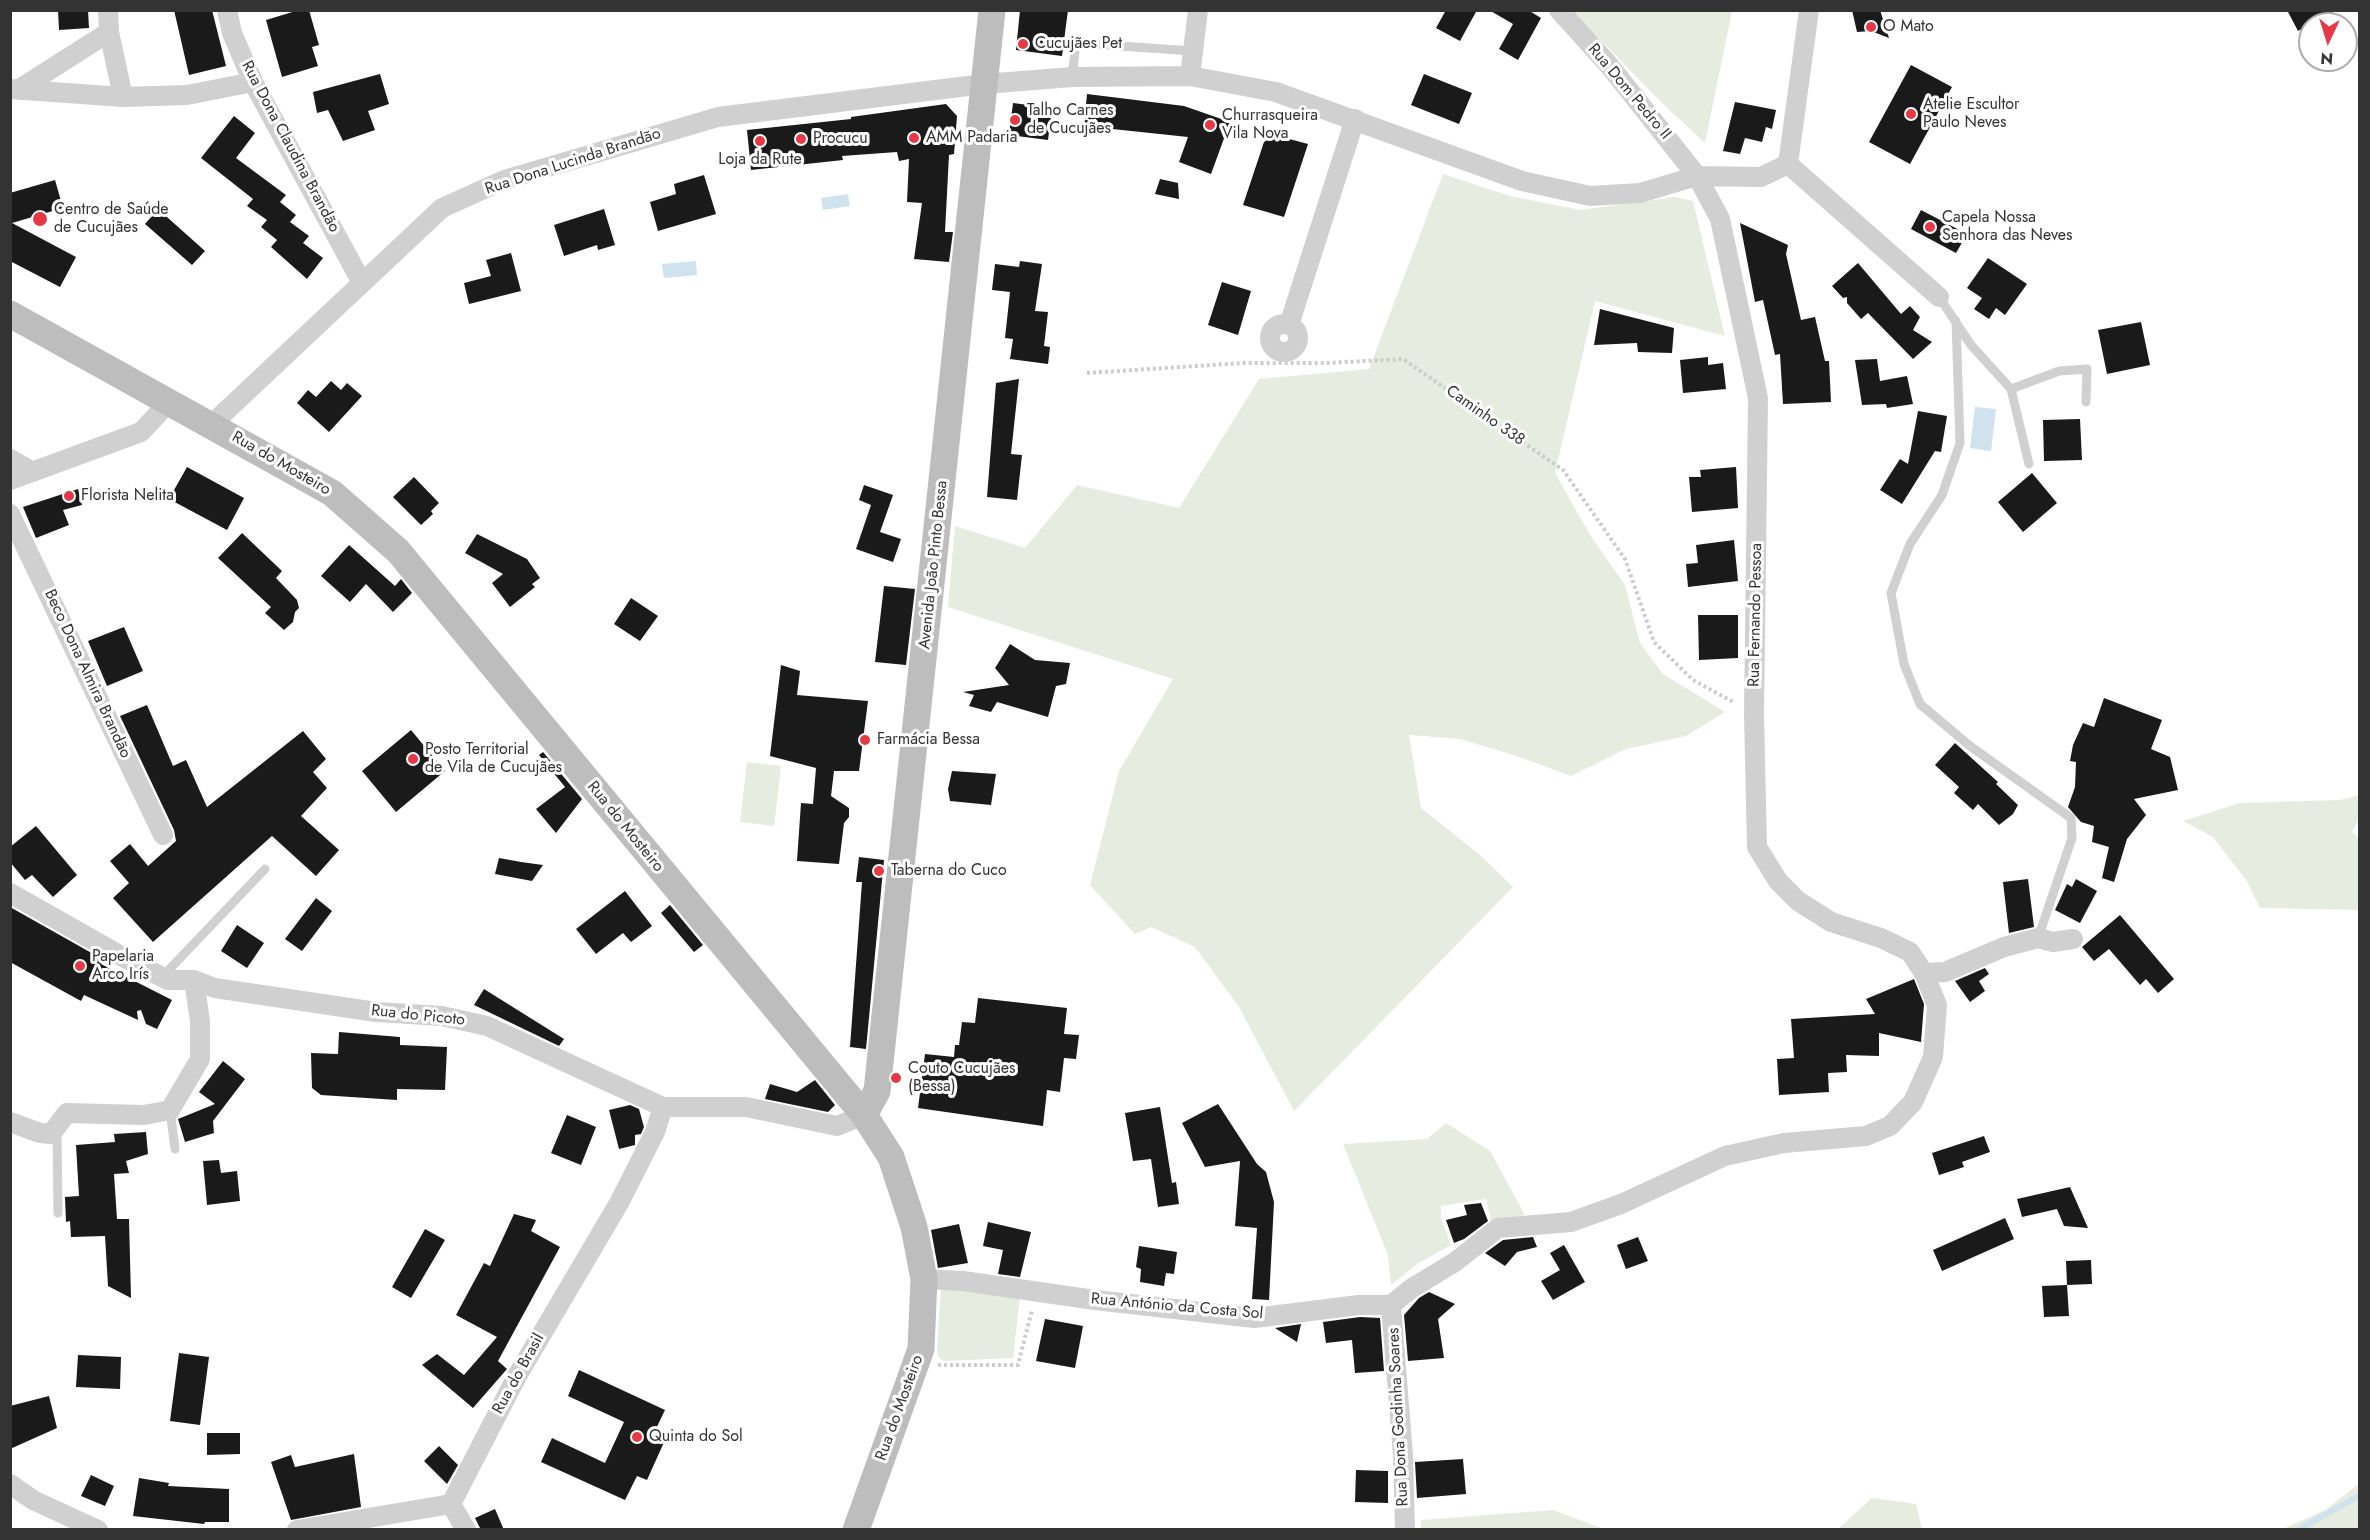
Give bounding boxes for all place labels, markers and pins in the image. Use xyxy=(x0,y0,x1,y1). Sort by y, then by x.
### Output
place label: O Mato xyxy=(1883,17,1934,37)
marker: O Mato xyxy=(1864,20,1878,34)
place label: Cucujães Pet xyxy=(1035,34,1122,54)
marker: Cucujães Pet xyxy=(1016,37,1030,51)
place label: Atelie Escultor Paulo Neves xyxy=(1923,95,2020,133)
place label: Talho Carnes de Cucujães xyxy=(1027,101,1113,139)
place label: Churrasqueira Vila Nova xyxy=(1222,106,1318,144)
marker: Atelie Escultor Paulo Neves xyxy=(1904,107,1918,121)
marker: Talho Carnes de Cucujães xyxy=(1008,113,1022,127)
marker: Churrasqueira Vila Nova xyxy=(1203,118,1217,132)
place label: AMM Padaria xyxy=(926,128,1017,148)
place label: Procucu xyxy=(813,129,868,149)
marker: AMM Padaria xyxy=(907,131,921,145)
marker: Procucu xyxy=(794,132,808,146)
marker: Loja da Rute xyxy=(753,134,767,148)
place label: Loja da Rute xyxy=(718,150,802,170)
place label: Centro de Saúde de Cucujães xyxy=(54,200,169,238)
place label: Capela Nossa Senhora das Neves xyxy=(1942,208,2072,246)
marker: Centro de Saúde de Cucujães xyxy=(31,210,49,228)
marker: Capela Nossa Senhora das Neves xyxy=(1923,220,1937,234)
place label: Florista Nelita xyxy=(81,486,174,506)
marker: Florista Nelita xyxy=(62,489,76,503)
place label: Farmácia Bessa xyxy=(877,730,980,750)
marker: Farmácia Bessa xyxy=(858,733,872,747)
place label: Posto Territorial de Vila de Cucujães xyxy=(425,740,562,778)
marker: Posto Territorial de Vila de Cucujães xyxy=(406,752,420,766)
place label: Taberna do Cuco xyxy=(891,861,1007,881)
marker: Taberna do Cuco xyxy=(872,864,886,878)
place label: Papelaria Arco Irís xyxy=(92,947,154,985)
marker: Papelaria Arco Irís xyxy=(73,959,87,973)
place label: Couto Cucujães (Bessa) xyxy=(908,1059,1015,1097)
marker: Couto Cucujães (Bessa) xyxy=(889,1071,903,1085)
place label: Quinta do Sol xyxy=(649,1427,743,1447)
marker: Quinta do Sol xyxy=(630,1430,644,1444)

